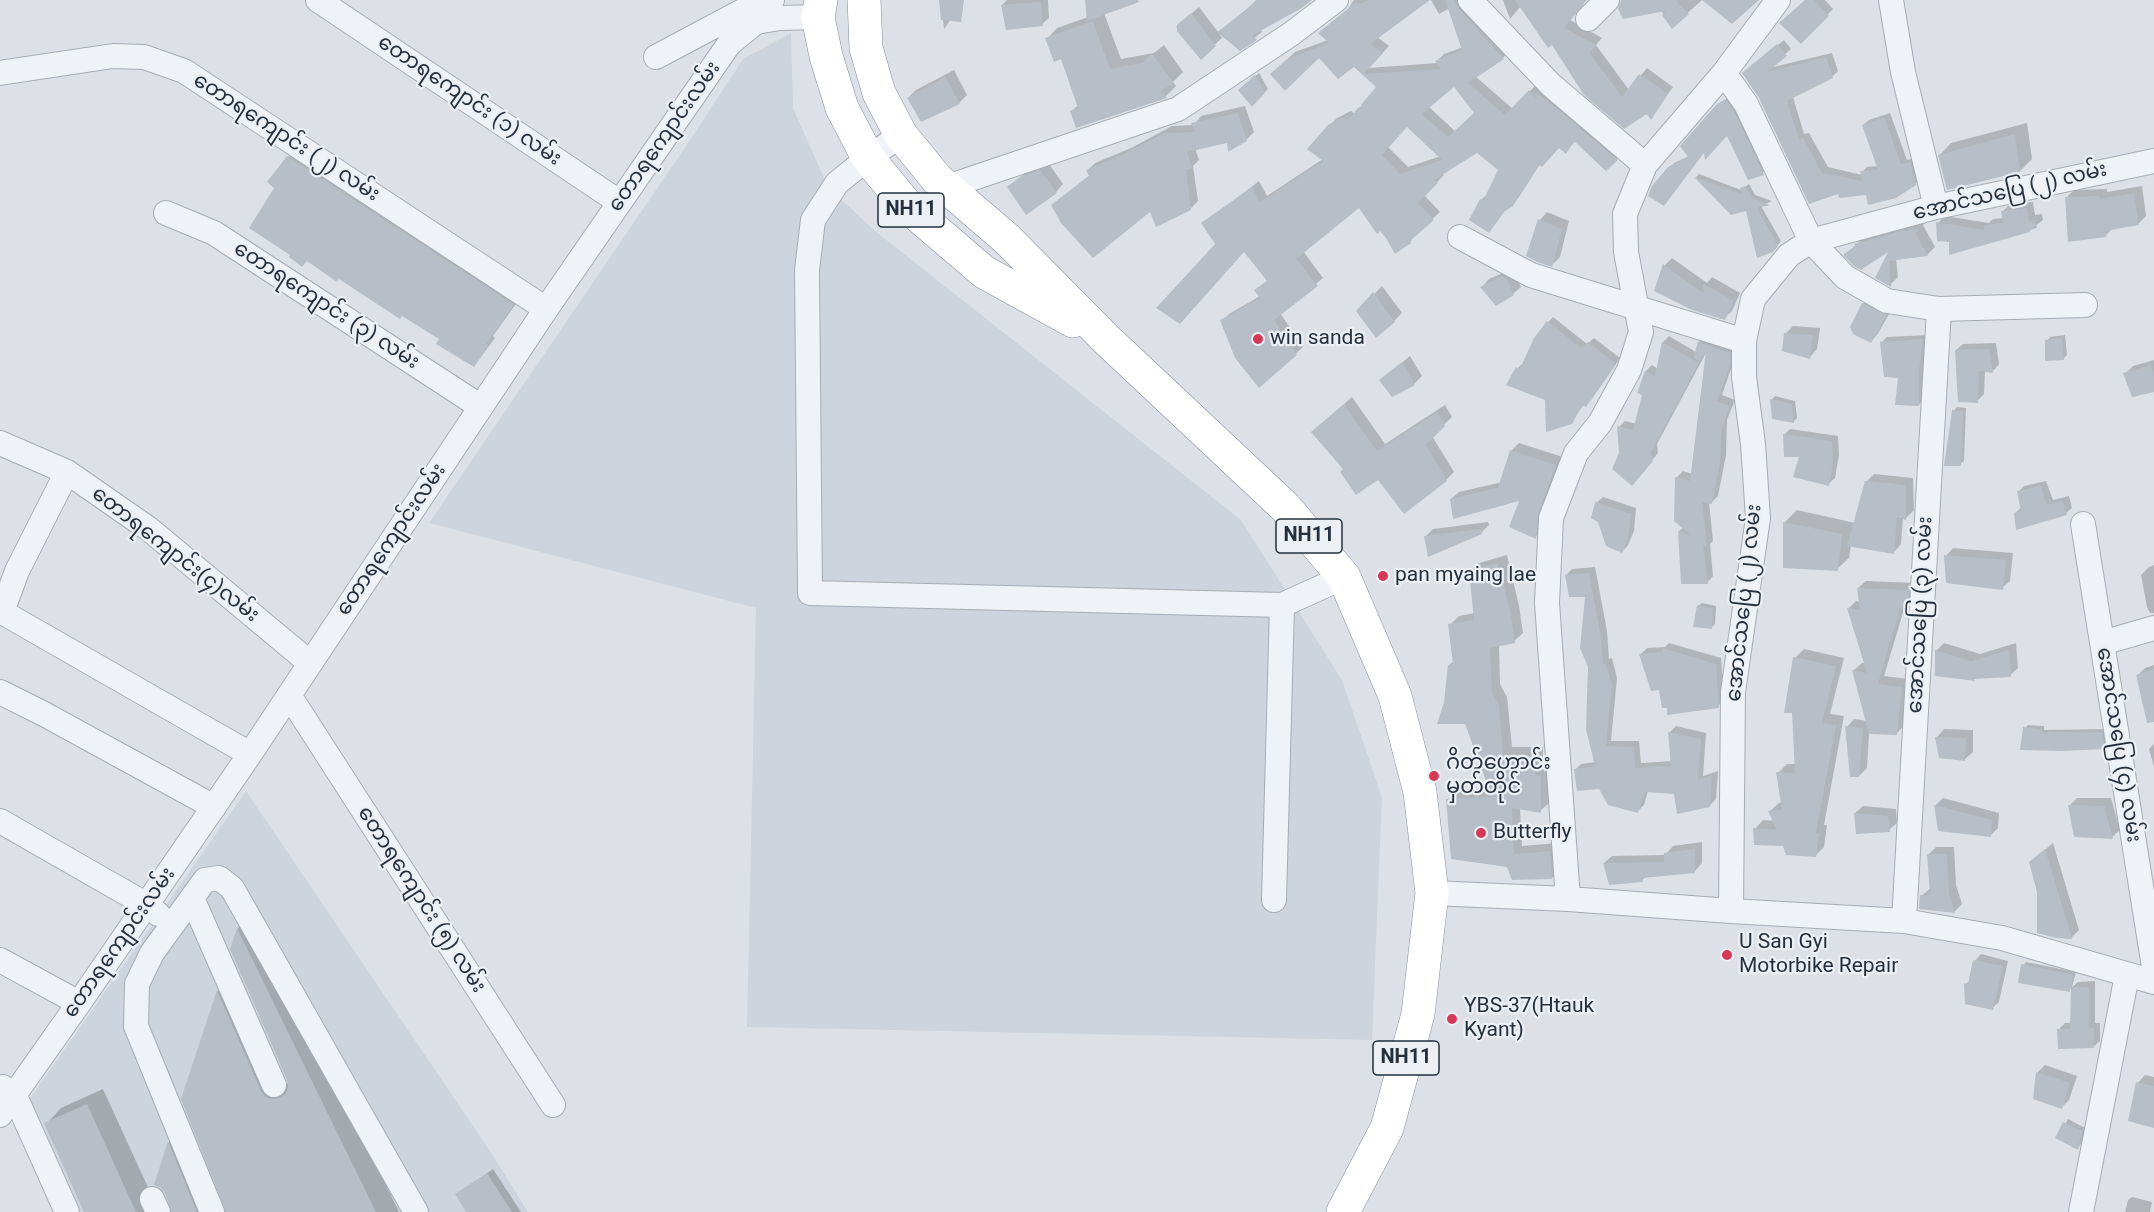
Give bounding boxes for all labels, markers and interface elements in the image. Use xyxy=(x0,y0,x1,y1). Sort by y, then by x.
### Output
street label: တောရကျောင်း (၁) လမ်း xyxy=(372,30,566,172)
street label: တောရကျောင်းလမ်း xyxy=(604,57,726,217)
street label: တောရကျောင်း (၂) လမ်း xyxy=(188,68,384,208)
street label: အောင်သပြေ (၂) လမ်း xyxy=(1910,157,2110,227)
road number: NH11 xyxy=(878,193,944,227)
street label: တောရကျောင်း (၃) လမ်း xyxy=(229,237,423,375)
place label: win sanda xyxy=(1270,326,1365,352)
marker: win sanda xyxy=(1251,332,1265,346)
street label: တောရကျောင်းလမ်း xyxy=(332,459,452,621)
street label: တောရကျောင်း(၄)လမ်း xyxy=(86,482,264,628)
street label: အောင်သပြေ (၂) လမ်း xyxy=(1722,503,1768,703)
street label: အောင်သပြေ (၃) လမ်း xyxy=(1903,516,1939,714)
road number: NH11 xyxy=(1276,519,1342,553)
place label: pan myaing lae xyxy=(1395,563,1536,589)
marker: pan myaing lae xyxy=(1376,569,1390,583)
street label: အောင်သပြေ (၄) လမ်း xyxy=(2090,646,2146,844)
place label: ဂိတ်ဟောင်း မှတ်တိုင် xyxy=(1446,751,1551,801)
marker: ဂိတ်ဟောင်း မှတ်တိုင် xyxy=(1427,769,1441,783)
street label: တောရကျောင်း (၅) လမ်း xyxy=(351,802,491,998)
place label: Butterfly xyxy=(1493,820,1572,846)
marker: Butterfly xyxy=(1474,826,1488,840)
street label: တောရကျောင်းလမ်း xyxy=(59,863,181,1023)
place label: U San Gyi Motorbike Repair xyxy=(1739,930,1898,980)
marker: U San Gyi Motorbike Repair xyxy=(1720,948,1734,962)
place label: YBS-37(Htauk Kyant) xyxy=(1464,994,1594,1044)
marker: YBS-37(Htauk Kyant) xyxy=(1445,1012,1459,1026)
road number: NH11 xyxy=(1373,1041,1439,1075)

